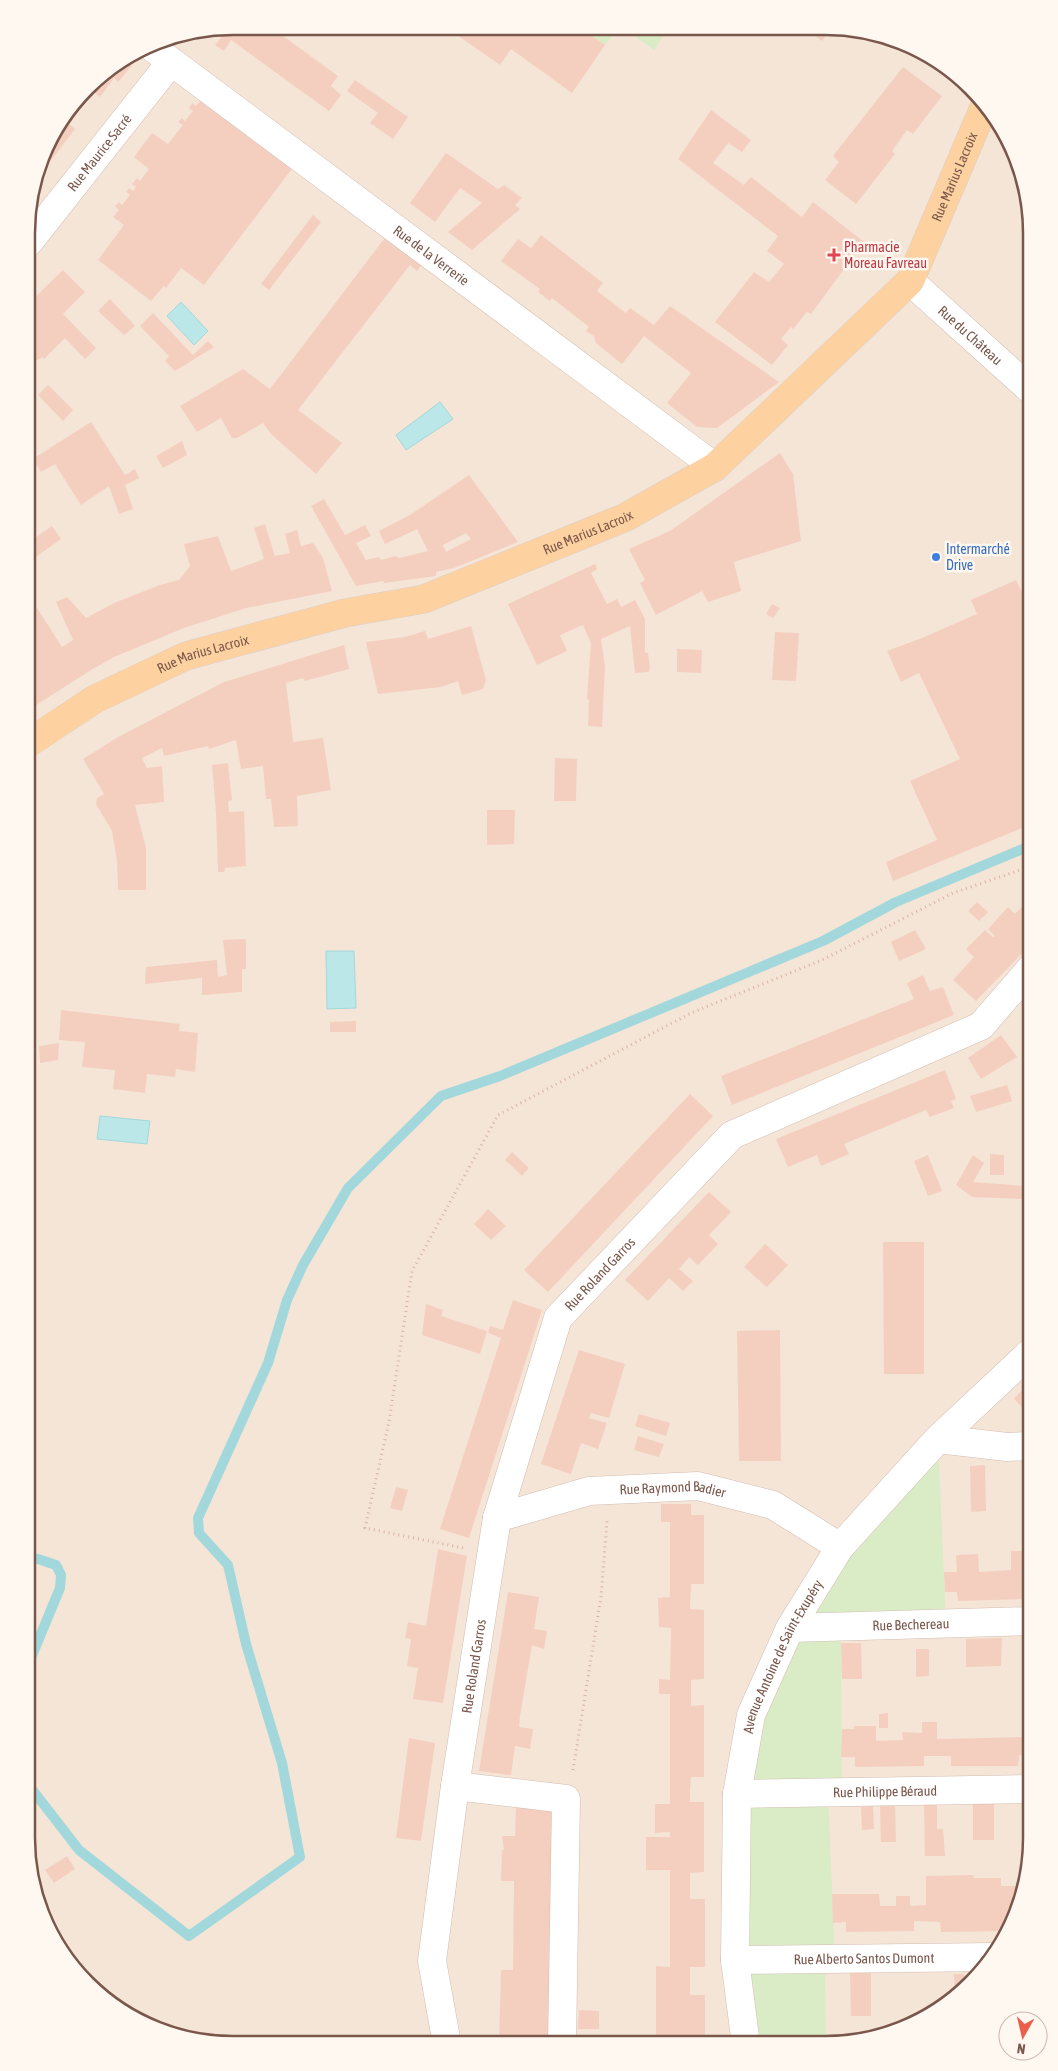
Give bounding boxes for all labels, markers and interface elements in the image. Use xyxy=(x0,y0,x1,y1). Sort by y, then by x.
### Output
street label: Rue Maurice Sacré xyxy=(64,111,135,194)
street label: Rue Marius Lacroix xyxy=(928,129,981,224)
street label: Rue de la Verrerie xyxy=(390,222,472,289)
place label: Pharmacie Moreau Favreau xyxy=(844,239,927,271)
marker: Pharmacie Moreau Favreau xyxy=(828,249,840,261)
street label: Rue du Château xyxy=(935,302,1005,368)
street label: Rue Marius Lacroix xyxy=(541,507,636,558)
place label: Intermarché Drive xyxy=(946,541,1010,573)
marker: Intermarché Drive xyxy=(930,551,942,563)
street label: Rue Marius Lacroix xyxy=(155,631,251,676)
street label: Rue Roland Garros xyxy=(561,1234,638,1314)
street label: Rue Raymond Badier xyxy=(619,1478,728,1501)
street label: Avenue Antoine de Saint-Exupéry xyxy=(740,1576,826,1735)
street label: Rue Bechereau xyxy=(872,1615,950,1634)
street label: Rue Roland Garros xyxy=(458,1618,489,1714)
street label: Rue Philippe Béraud xyxy=(833,1783,937,1800)
street label: Rue Alberto Santos Dumont xyxy=(794,1950,934,1967)
north arrow xyxy=(998,2011,1048,2061)
text: N xyxy=(1016,2040,1026,2057)

